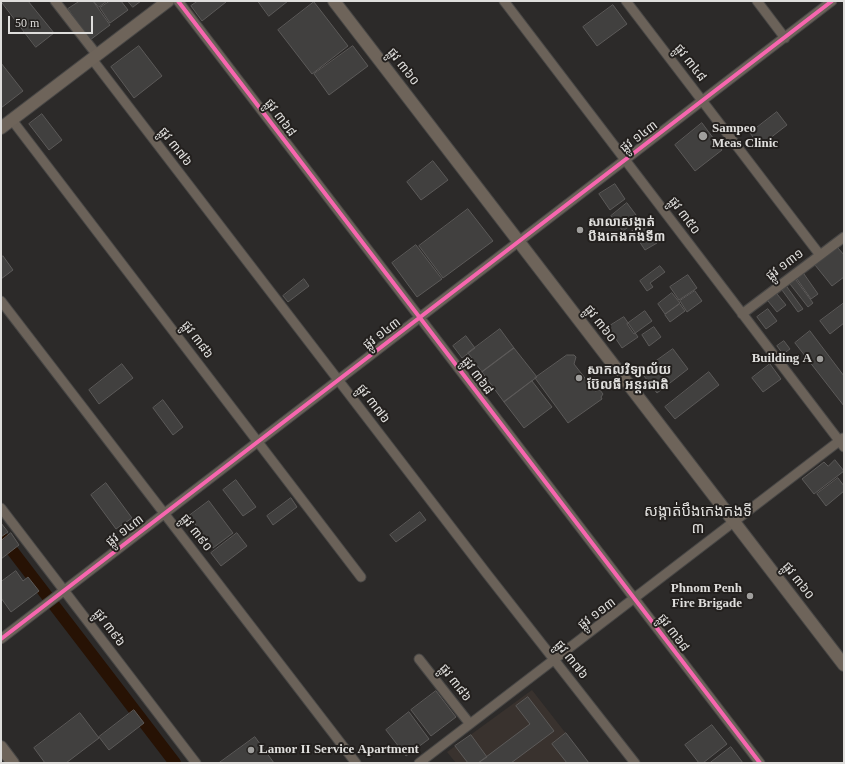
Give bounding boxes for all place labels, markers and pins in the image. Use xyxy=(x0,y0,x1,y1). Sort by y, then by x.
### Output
place label: Sampeo Meas Clinic xyxy=(712,121,778,152)
marker: Sampeo Meas Clinic xyxy=(697,130,709,142)
place label: សាលាសង្កាត់ បឹងកេងកងទី៣ xyxy=(588,215,665,246)
marker: សាលាសង្កាត់ បឹងកេងកងទី៣ xyxy=(575,225,585,235)
place label: Building A xyxy=(752,351,812,367)
marker: Building A xyxy=(815,354,825,364)
place label: សាកលវិទ្យាល័យ ប៊ែលធី អន្តរជាតិ xyxy=(587,363,671,394)
marker: សាកលវិទ្យាល័យ ប៊ែលធី អន្តរជាតិ xyxy=(574,373,584,383)
place label: Phnom Penh Fire Brigade xyxy=(671,581,742,612)
marker: Phnom Penh Fire Brigade xyxy=(745,591,755,601)
place label: Lamor II Service Apartment xyxy=(259,742,419,758)
marker: Lamor II Service Apartment xyxy=(246,745,256,755)

